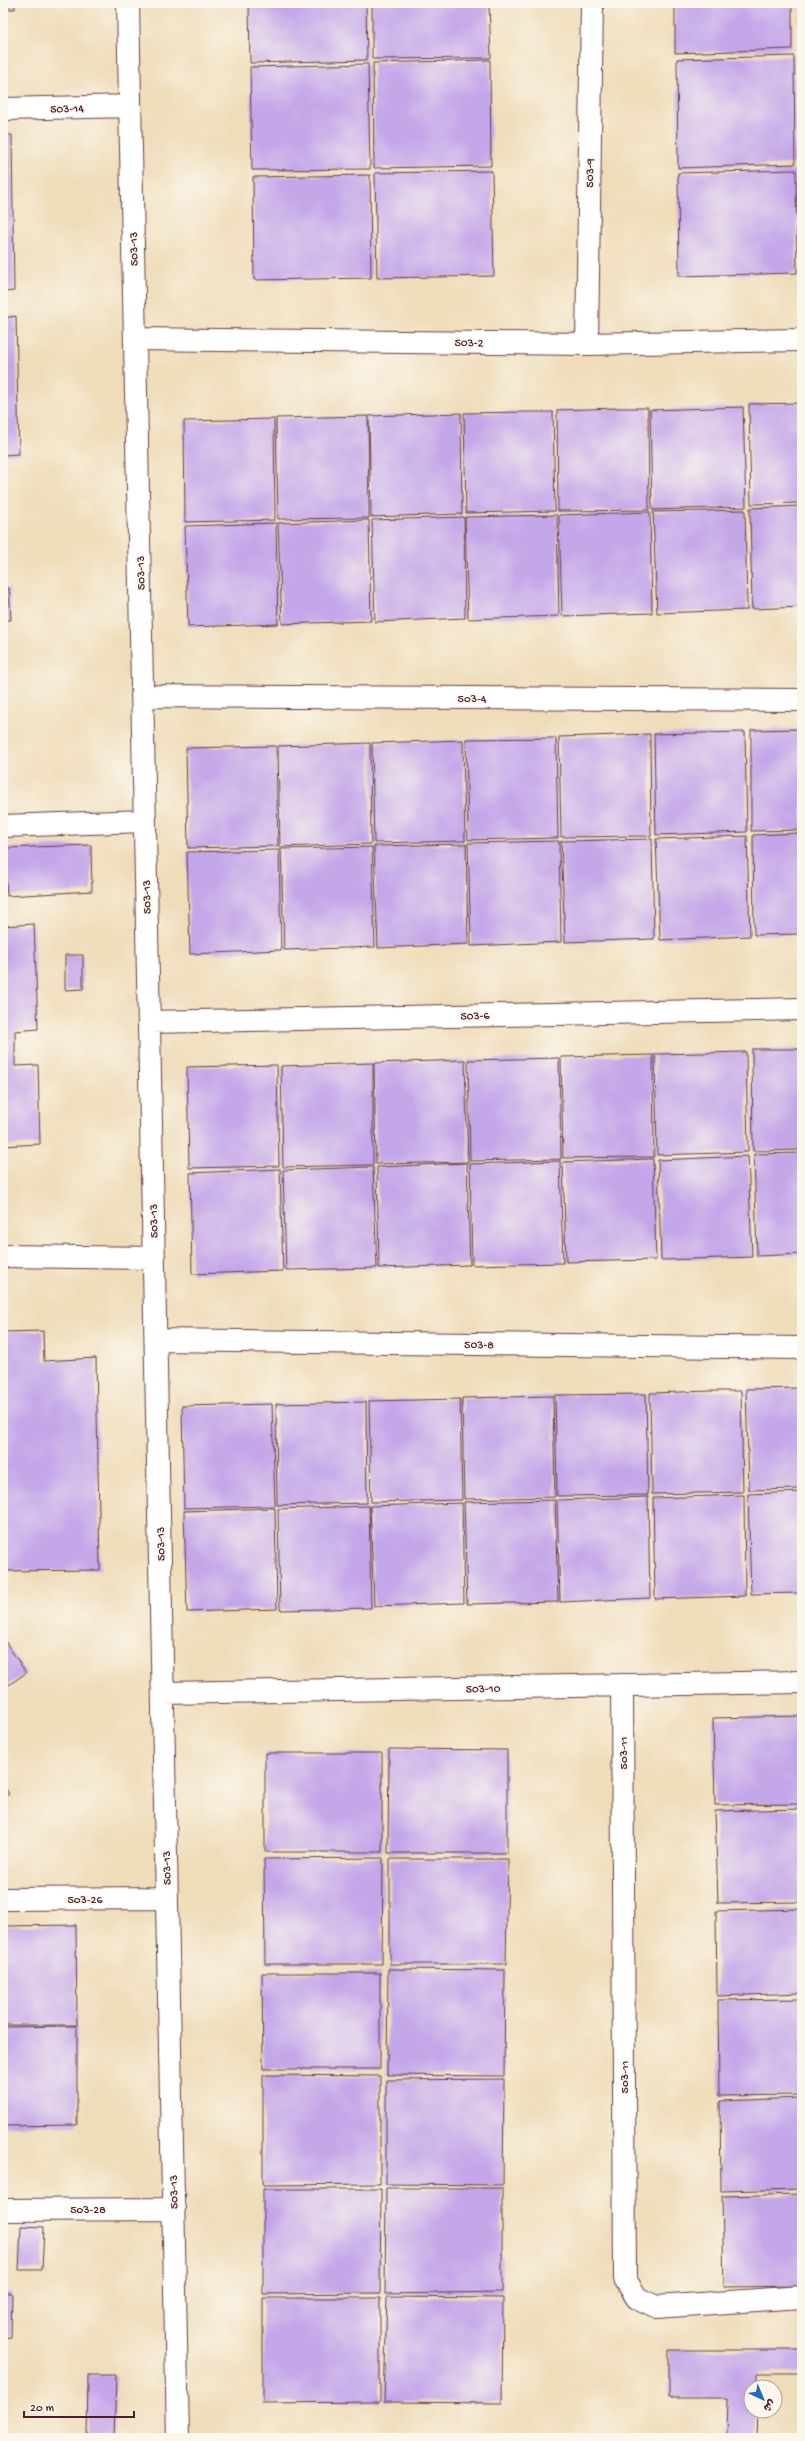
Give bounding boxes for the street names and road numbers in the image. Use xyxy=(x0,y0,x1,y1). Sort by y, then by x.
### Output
street label: 503-14 xyxy=(50,103,84,117)
street label: 503-9 xyxy=(584,158,598,188)
street label: 503-13 xyxy=(128,232,142,266)
street label: 503-2 xyxy=(454,337,484,351)
street label: 503-13 xyxy=(135,556,149,590)
street label: 503-4 xyxy=(458,693,487,707)
street label: 503-13 xyxy=(141,880,155,914)
street label: 503-6 xyxy=(460,1010,491,1024)
street label: 503-13 xyxy=(148,1204,162,1238)
street label: 503-8 xyxy=(464,1339,494,1353)
street label: 503-13 xyxy=(155,1527,169,1561)
street label: 503-10 xyxy=(466,1683,501,1697)
street label: 503-11 xyxy=(618,1736,632,1769)
street label: 503-13 xyxy=(161,1851,175,1885)
street label: 503-26 xyxy=(67,1894,103,1908)
street label: 503-11 xyxy=(619,2060,633,2093)
street label: 503-13 xyxy=(168,2175,182,2209)
street label: 503-28 xyxy=(70,2204,106,2218)

